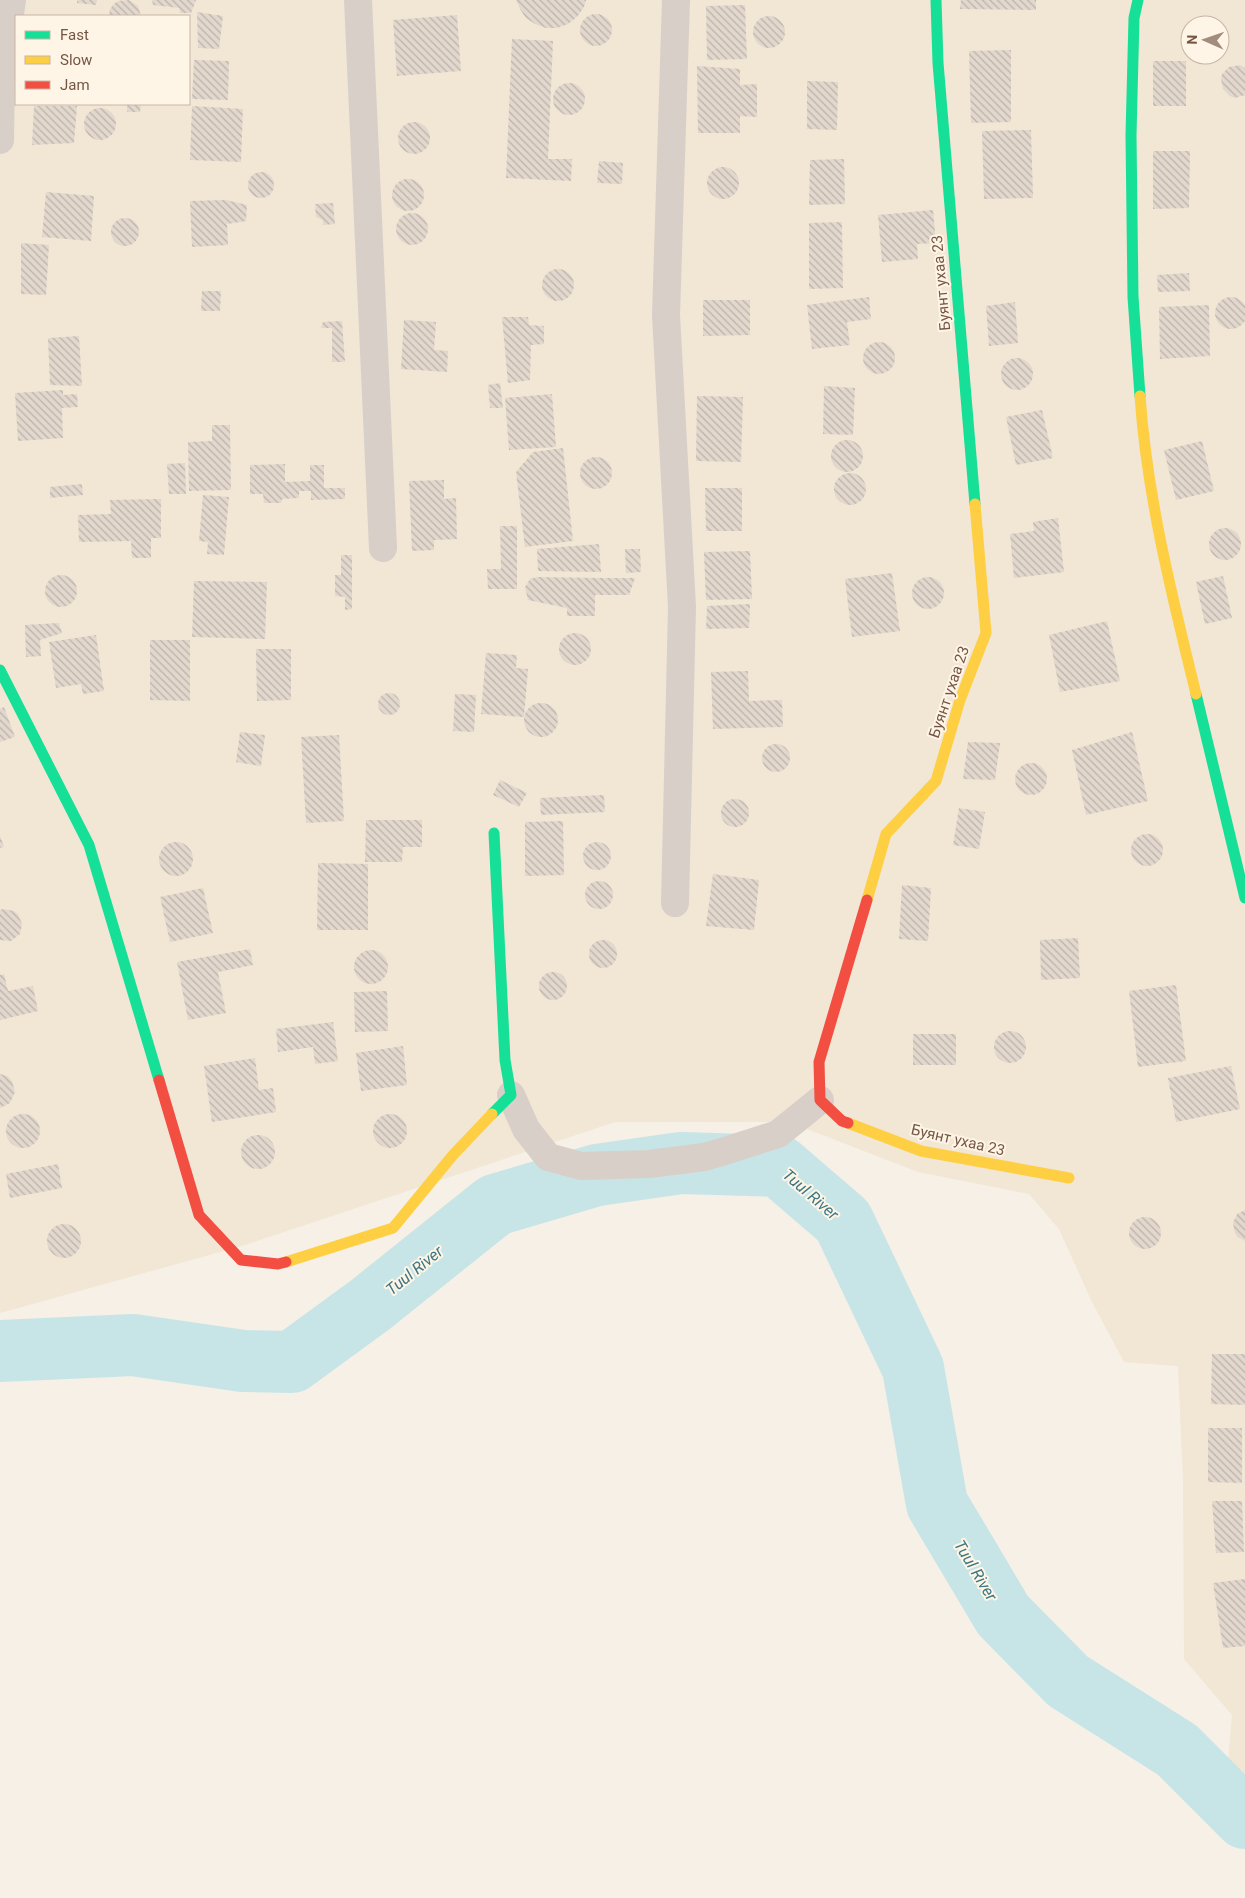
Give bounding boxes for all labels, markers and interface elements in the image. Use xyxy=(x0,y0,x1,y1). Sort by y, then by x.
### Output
legend xyxy=(15,15,190,105)
north arrow xyxy=(1180,15,1230,65)
text: Fast xyxy=(60,26,89,44)
text: N xyxy=(1184,34,1200,45)
text: Slow xyxy=(60,51,92,69)
text: Jam xyxy=(60,76,90,94)
street label: Буянт ухаа 23 xyxy=(928,234,954,332)
street label: Буянт ухаа 23 xyxy=(925,644,973,740)
street label: Буянт ухаа 23 xyxy=(909,1120,1007,1160)
water label: Tuul River xyxy=(779,1165,843,1224)
water label: Tuul River xyxy=(382,1241,447,1299)
water label: Tuul River xyxy=(950,1536,1001,1605)

